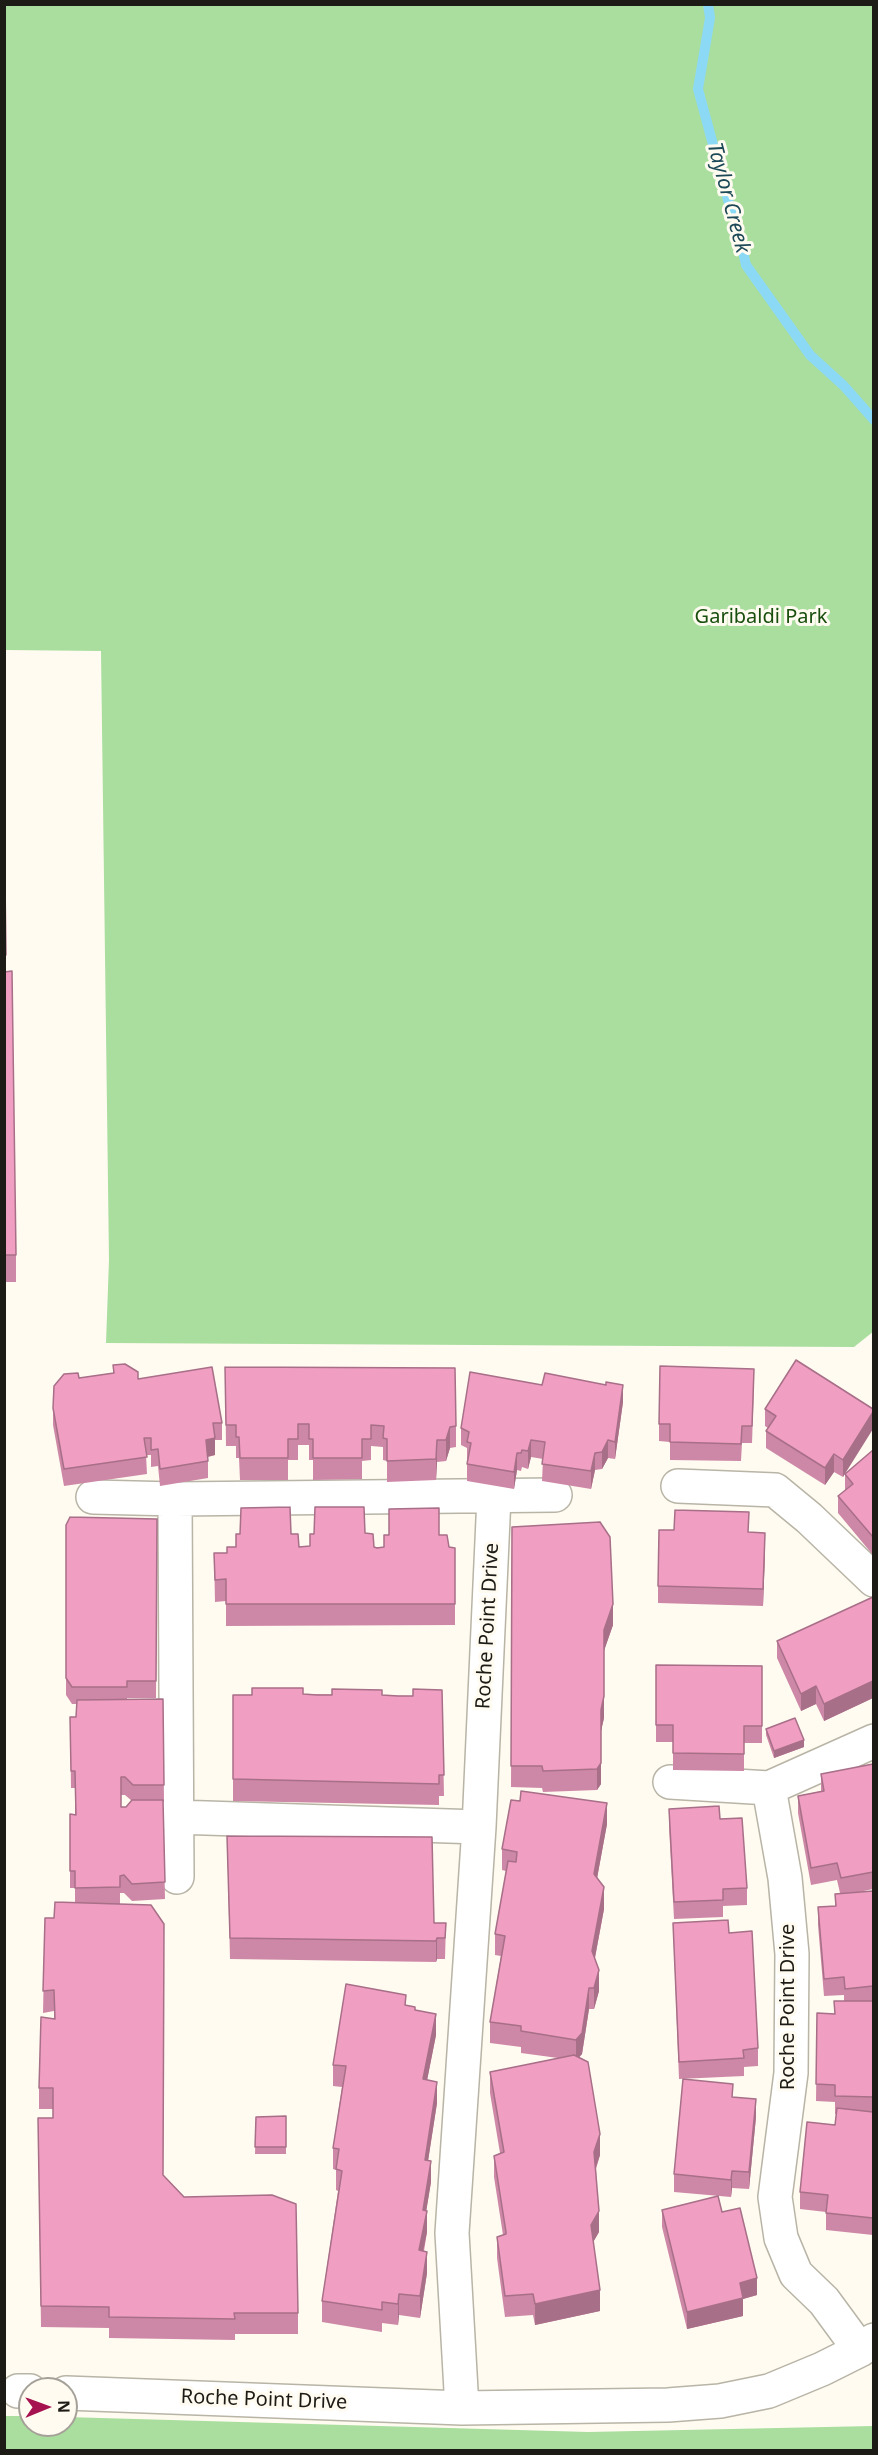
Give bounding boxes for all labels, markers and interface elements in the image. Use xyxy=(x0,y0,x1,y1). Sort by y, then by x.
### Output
water label: Taylor Creek xyxy=(701,140,755,256)
park label: Garibaldi Park xyxy=(695,605,827,629)
street label: Roche Point Drive xyxy=(472,1542,504,1710)
street label: Roche Point Drive xyxy=(776,1924,800,2090)
north arrow xyxy=(18,2377,78,2437)
street label: Roche Point Drive xyxy=(180,2385,348,2415)
text: N xyxy=(53,2400,75,2413)

